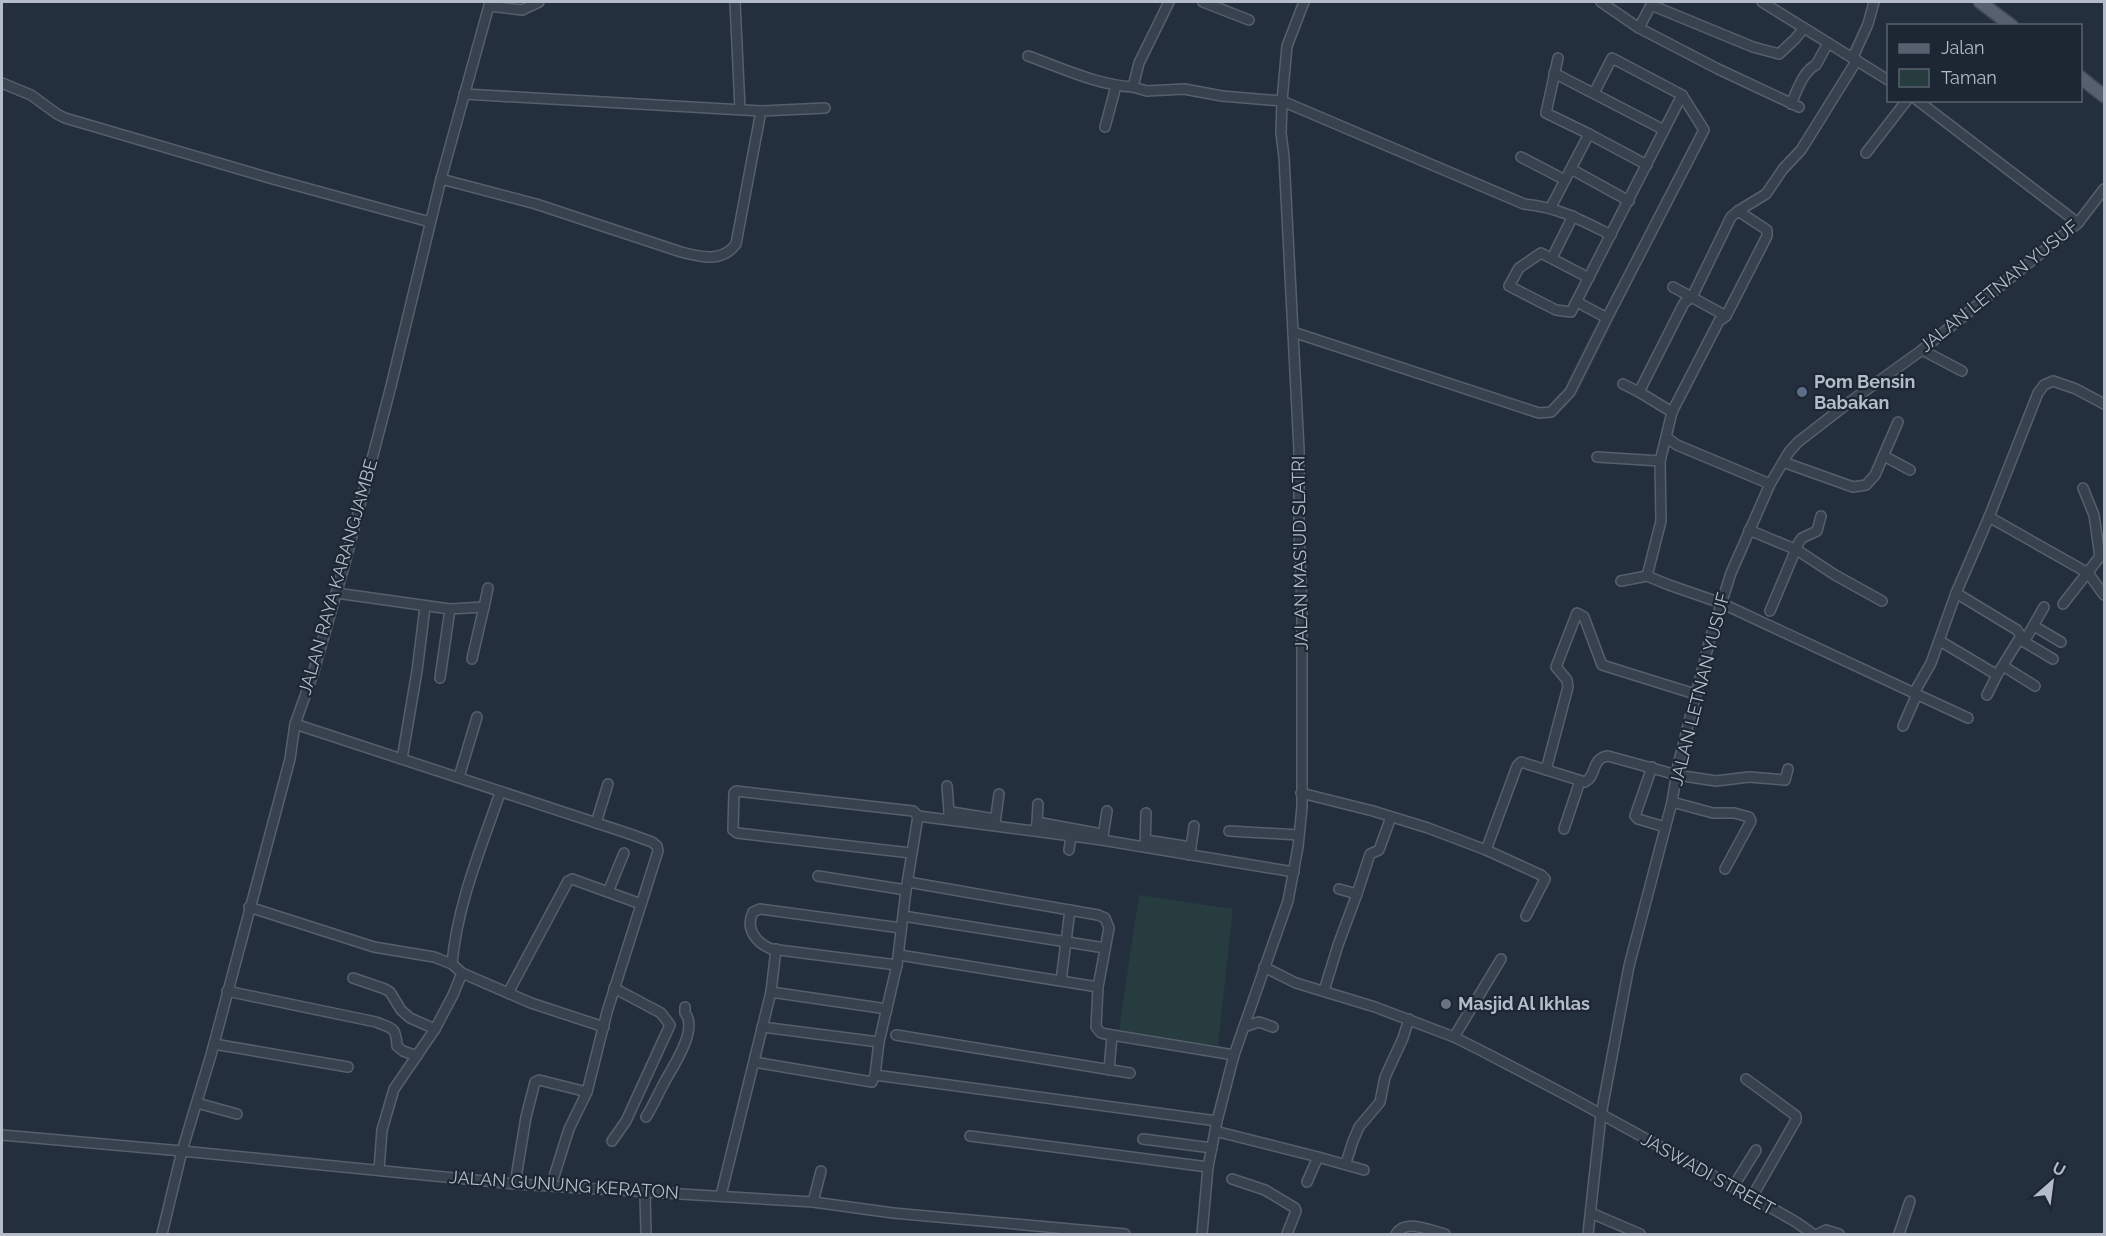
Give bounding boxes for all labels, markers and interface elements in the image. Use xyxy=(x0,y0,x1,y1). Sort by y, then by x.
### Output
legend xyxy=(1887,24,2082,102)
text: Jalan xyxy=(1941,37,1985,58)
text: Taman xyxy=(1941,67,1997,88)
street label: JALAN LETNAN YUSUF xyxy=(1915,215,2082,356)
place label: Pom Bensin Babakan xyxy=(1814,371,1915,413)
marker: Pom Bensin Babakan xyxy=(1795,385,1809,399)
street label: JALAN MAS'UD SLATRI xyxy=(1287,456,1312,650)
street label: JALAN RAYA KARANGJAMBE xyxy=(294,457,381,697)
street label: JALAN LETNAN YUSUF xyxy=(1665,590,1734,788)
place label: Masjid Al Ikhlas xyxy=(1458,993,1590,1014)
marker: Masjid Al Ikhlas xyxy=(1439,997,1453,1011)
street label: JASWADI STREET xyxy=(1638,1128,1779,1219)
north arrow xyxy=(2022,1152,2082,1212)
text: U xyxy=(2049,1158,2069,1180)
street label: JALAN GUNUNG KERATON xyxy=(449,1166,680,1203)

